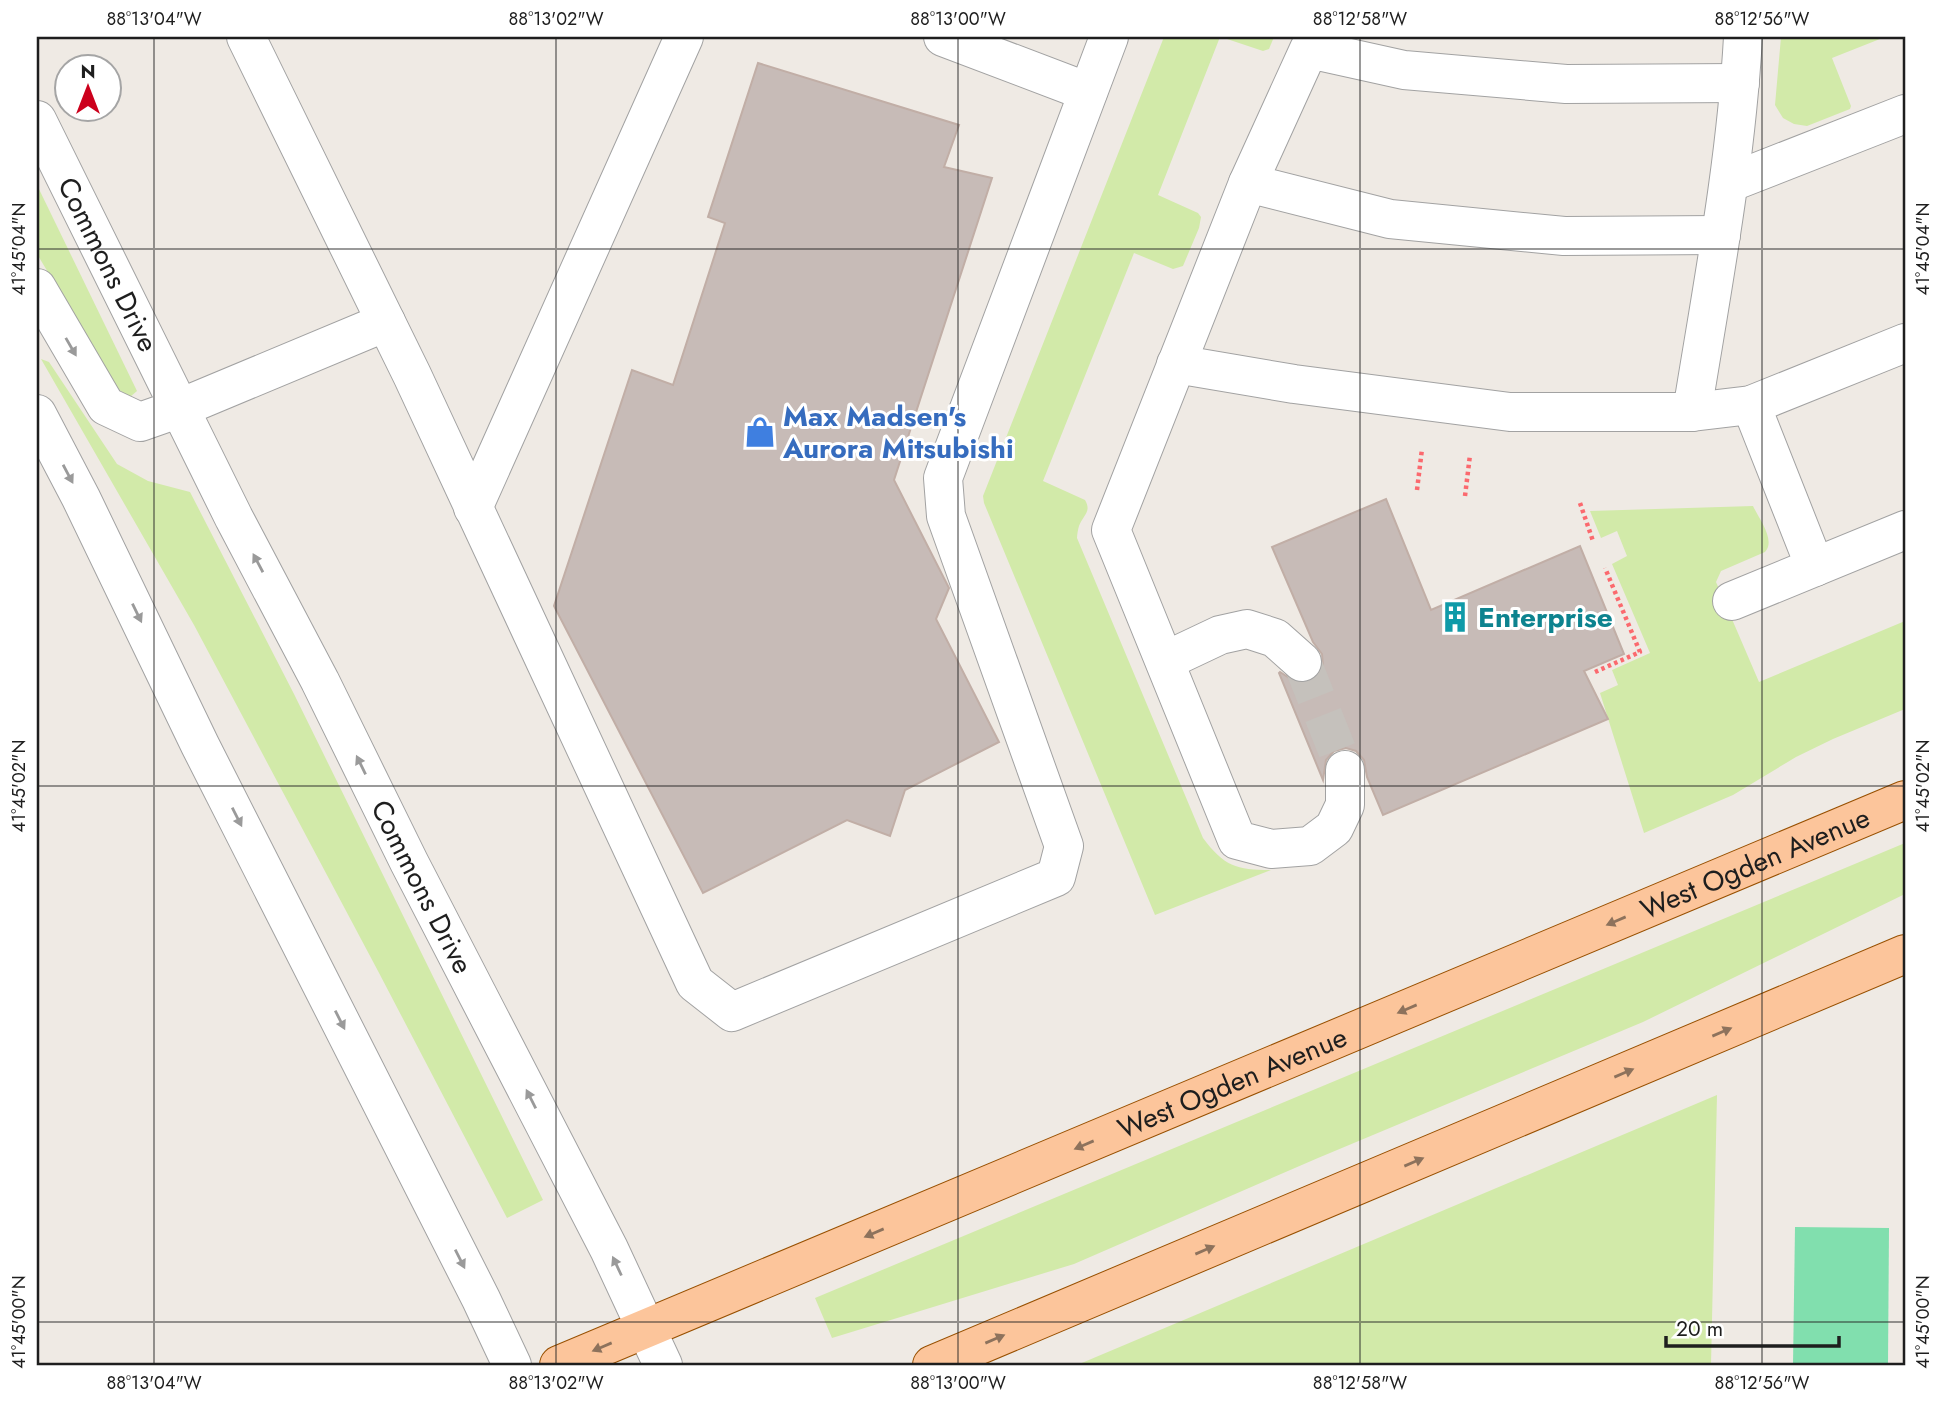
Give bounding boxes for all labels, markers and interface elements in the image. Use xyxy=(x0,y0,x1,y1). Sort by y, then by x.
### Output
text: 88°13'04"W xyxy=(106,6,202,32)
text: 88°13'02"W xyxy=(509,6,604,32)
text: 88°13'00"W xyxy=(910,6,1006,32)
text: 88°12'58"W xyxy=(1313,6,1407,32)
text: 88°12'56"W xyxy=(1715,6,1810,32)
north arrow xyxy=(52,52,122,122)
text: N xyxy=(80,58,96,85)
street label: Commons Drive xyxy=(48,170,169,359)
text: 41°45'04"N xyxy=(6,203,32,296)
text: 41°45'04"N xyxy=(1910,203,1936,296)
one-way arrow xyxy=(65,337,77,357)
place label: Max Madsen's Aurora Mitsubishi xyxy=(782,396,1014,469)
shop icon: Max Madsen's Aurora Mitsubishi xyxy=(743,415,777,449)
one-way arrow xyxy=(63,464,74,484)
one-way arrow xyxy=(252,553,264,573)
place label: Enterprise xyxy=(1478,597,1613,638)
building icon: Enterprise xyxy=(1438,600,1472,634)
one-way arrow xyxy=(131,603,142,623)
text: 41°45'02"N xyxy=(6,740,32,832)
text: 41°45'02"N xyxy=(1910,740,1936,832)
one-way arrow xyxy=(356,755,367,775)
street label: Commons Drive xyxy=(361,793,484,981)
street label: West Ogden Avenue xyxy=(1634,797,1876,929)
one-way arrow xyxy=(231,807,242,827)
one-way arrow xyxy=(1606,916,1627,927)
one-way arrow xyxy=(1396,1004,1417,1015)
one-way arrow xyxy=(334,1010,345,1030)
street label: West Ogden Avenue xyxy=(1111,1016,1353,1149)
one-way arrow xyxy=(1712,1026,1732,1038)
one-way arrow xyxy=(1614,1068,1635,1079)
one-way arrow xyxy=(525,1089,536,1109)
one-way arrow xyxy=(1074,1139,1094,1151)
one-way arrow xyxy=(1404,1156,1425,1167)
one-way arrow xyxy=(864,1228,885,1239)
one-way arrow xyxy=(1195,1244,1215,1256)
one-way arrow xyxy=(455,1249,466,1269)
one-way arrow xyxy=(611,1256,623,1276)
text: 41°45'00"N xyxy=(6,1275,32,1369)
text: 41°45'00"N xyxy=(1910,1275,1936,1369)
scale bar xyxy=(1666,1304,1839,1348)
text: 20 m xyxy=(1676,1314,1723,1344)
one-way arrow xyxy=(985,1333,1006,1344)
one-way arrow xyxy=(592,1342,613,1353)
text: 88°13'04"W xyxy=(106,1370,202,1396)
text: 88°13'02"W xyxy=(509,1370,604,1396)
text: 88°13'00"W xyxy=(910,1370,1006,1396)
text: 88°12'58"W xyxy=(1313,1370,1407,1396)
text: 88°12'56"W xyxy=(1715,1370,1810,1396)

